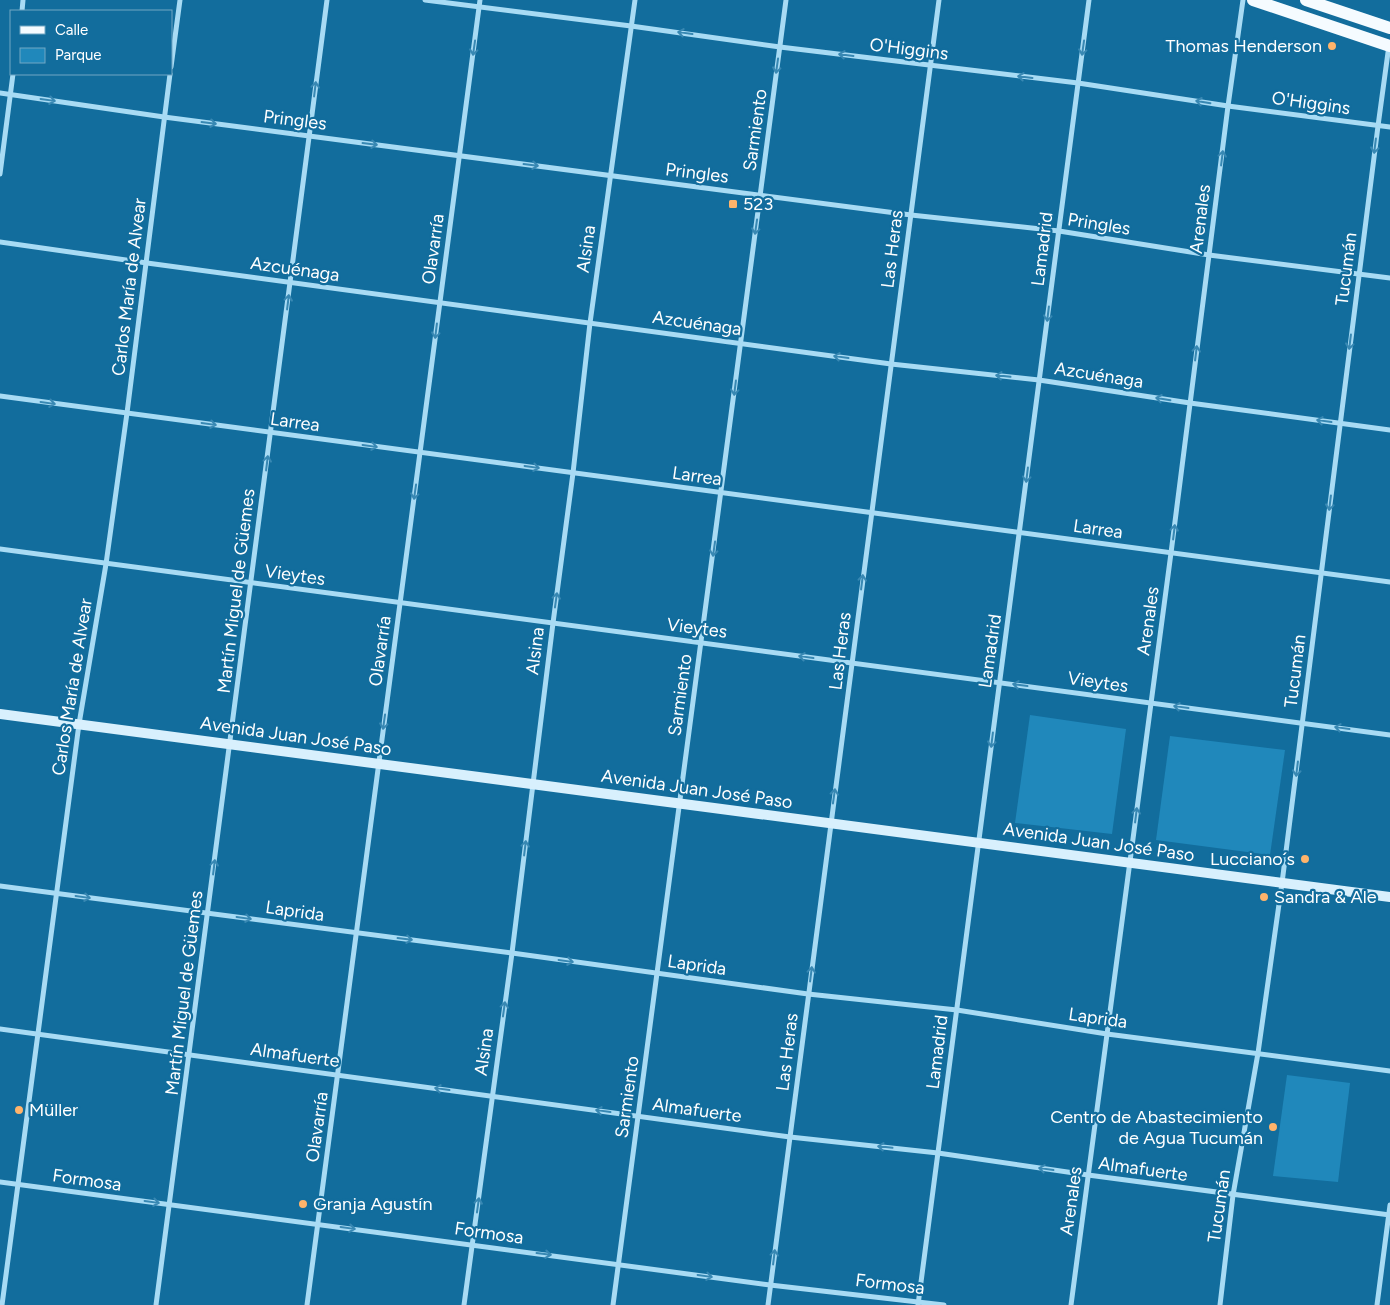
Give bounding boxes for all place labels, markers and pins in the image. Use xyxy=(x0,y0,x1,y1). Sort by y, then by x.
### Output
place label: Thomas Henderson xyxy=(1166,35,1322,57)
marker: Thomas Henderson xyxy=(1326,40,1338,52)
place label: 523 xyxy=(743,193,773,215)
marker: 523 xyxy=(727,198,739,210)
place label: Lucciano´s xyxy=(1210,848,1295,870)
marker: Lucciano´s xyxy=(1299,853,1311,865)
place label: Sandra & Ale xyxy=(1274,886,1377,908)
marker: Sandra & Ale xyxy=(1258,891,1270,903)
place label: Müller xyxy=(29,1099,78,1121)
marker: Müller xyxy=(13,1104,25,1116)
place label: Centro de Abastecimiento de Agua Tucumán xyxy=(1050,1106,1263,1149)
marker: Centro de Abastecimiento de Agua Tucumán xyxy=(1267,1121,1279,1133)
place label: Granja Agustín xyxy=(313,1193,433,1215)
marker: Granja Agustín xyxy=(297,1198,309,1210)

